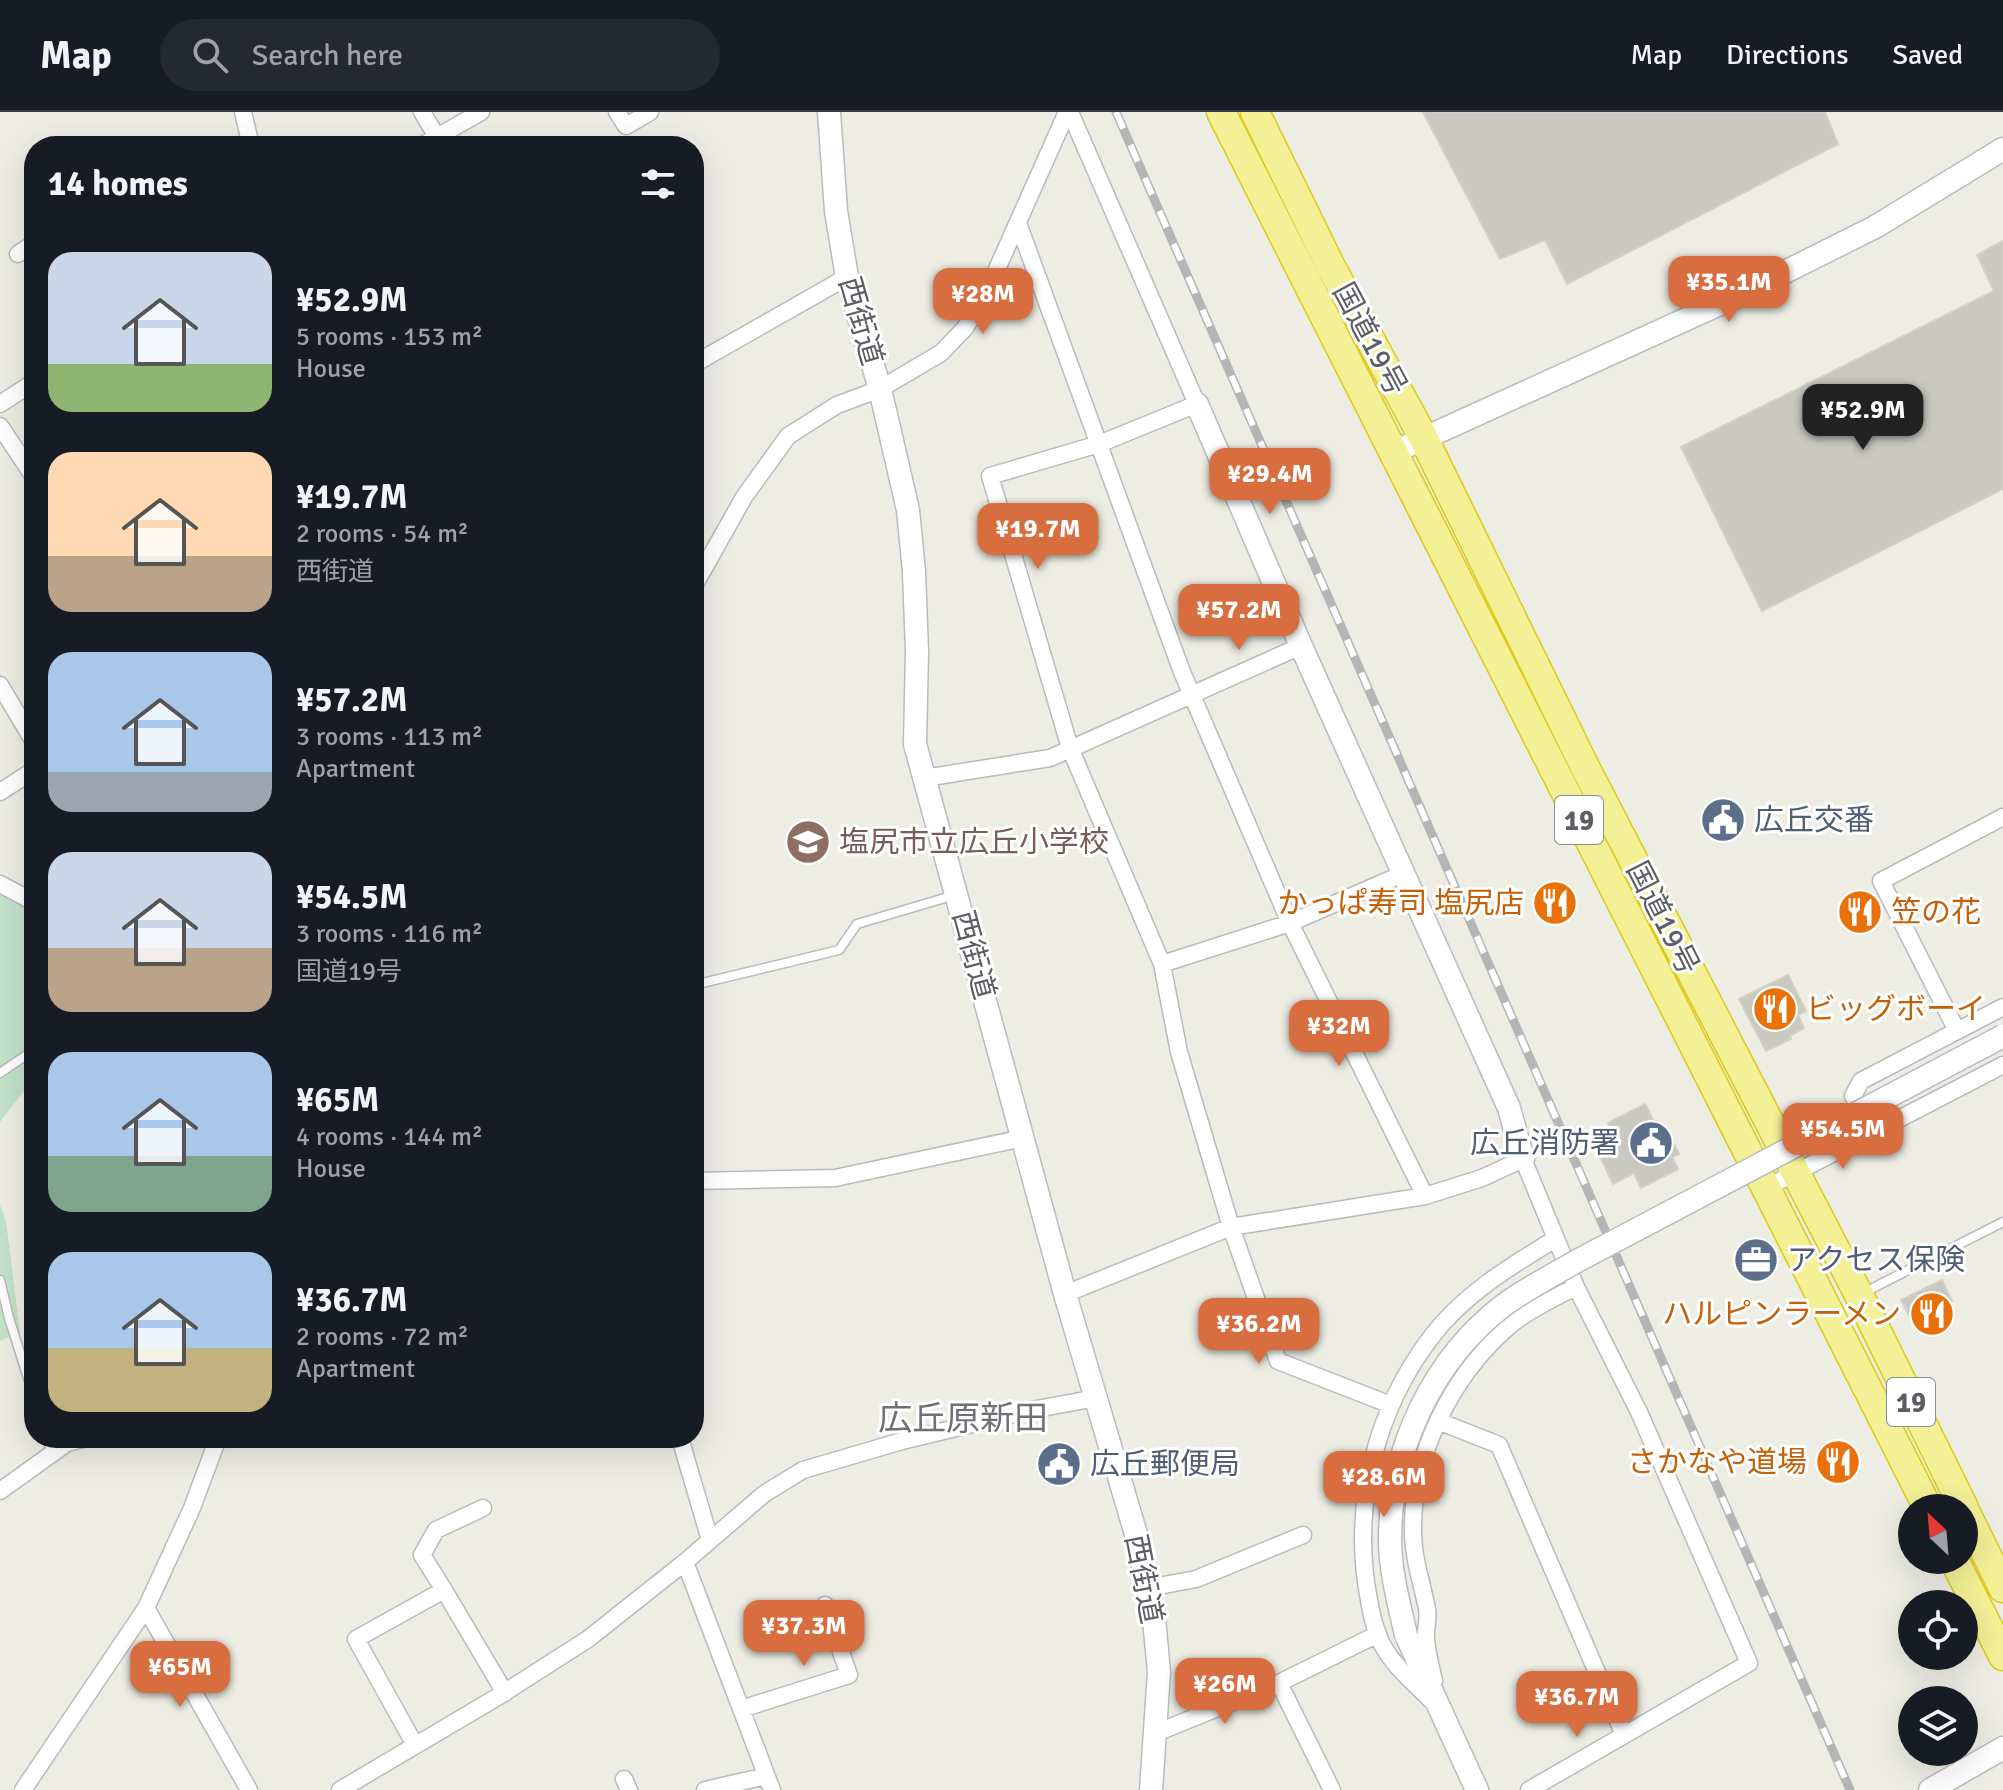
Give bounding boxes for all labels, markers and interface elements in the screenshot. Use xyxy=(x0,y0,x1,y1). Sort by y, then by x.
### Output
search box xyxy=(160,19,720,91)
text: Map xyxy=(40,32,112,79)
icon: search xyxy=(188,33,232,77)
text: Search here xyxy=(252,37,403,74)
text: Map xyxy=(1630,38,1682,72)
text: Directions xyxy=(1726,38,1848,72)
text: Saved xyxy=(1892,38,1963,72)
icon: filters xyxy=(636,162,680,206)
text: 14 homes xyxy=(48,163,188,205)
pin: ¥35.1M xyxy=(1664,256,1794,324)
text: ¥35.1M xyxy=(1686,266,1772,298)
pin: ¥28M xyxy=(936,268,1030,336)
street label: 西街道 xyxy=(830,273,891,369)
street label: 国道19号 xyxy=(1324,277,1415,402)
text: ¥28M xyxy=(951,278,1015,310)
text: ¥52.9M xyxy=(296,279,408,321)
icon: home xyxy=(112,284,208,380)
text: 5 rooms · 153 m² xyxy=(296,321,483,353)
text: House xyxy=(296,353,366,385)
pin: ¥52.9M xyxy=(1798,384,1928,452)
text: ¥52.9M xyxy=(1820,394,1906,426)
pin: ¥29.4M xyxy=(1205,448,1335,516)
text: ¥29.4M xyxy=(1227,458,1313,490)
text: ¥19.7M xyxy=(296,476,408,518)
icon: home xyxy=(112,484,208,580)
pin: ¥19.7M xyxy=(973,503,1103,571)
text: ¥19.7M xyxy=(995,513,1081,545)
text: 2 rooms · 54 m² xyxy=(296,518,469,550)
text: 西街道 xyxy=(296,556,374,588)
pin: ¥57.2M xyxy=(1174,584,1304,652)
text: ¥57.2M xyxy=(1196,594,1282,626)
text: ¥57.2M xyxy=(296,679,408,721)
icon: home xyxy=(112,684,208,780)
text: 3 rooms · 113 m² xyxy=(296,721,483,753)
text: Apartment xyxy=(296,753,415,785)
road number: 19 xyxy=(1555,796,1603,844)
public building icon: 広丘交番 xyxy=(1699,796,1747,844)
place label: 広丘交番 xyxy=(1754,802,1874,839)
school or university icon: 塩尻市立広丘小学校 xyxy=(784,818,832,866)
place label: 塩尻市立広丘小学校 xyxy=(839,824,1109,861)
street label: 国道19号 xyxy=(1618,855,1707,981)
text: ¥54.5M xyxy=(296,876,408,918)
restaurant icon: かっぱ寿司 塩尻店 xyxy=(1531,879,1579,927)
icon: home xyxy=(112,884,208,980)
place label: かっぱ寿司 塩尻店 xyxy=(1277,885,1524,922)
restaurant icon: 笠の花 xyxy=(1836,888,1884,936)
place label: 笠の花 xyxy=(1891,894,1981,931)
street label: 西街道 xyxy=(944,907,1003,1003)
text: 3 rooms · 116 m² xyxy=(296,918,483,950)
text: 国道19号 xyxy=(296,956,402,988)
restaurant icon: ビッグボーイ xyxy=(1751,985,1799,1033)
place label: ビッグボーイ xyxy=(1806,991,1986,1028)
pin: ¥32M xyxy=(1292,1000,1386,1068)
text: ¥32M xyxy=(1307,1010,1371,1042)
text: ¥65M xyxy=(296,1079,379,1121)
icon: home xyxy=(112,1084,208,1180)
pin: ¥54.5M xyxy=(1778,1103,1908,1171)
text: ¥54.5M xyxy=(1800,1113,1886,1145)
public building icon: 広丘消防署 xyxy=(1627,1119,1675,1167)
text: 4 rooms · 144 m² xyxy=(296,1121,483,1153)
place label: 広丘消防署 xyxy=(1470,1125,1620,1162)
text: House xyxy=(296,1153,366,1185)
office icon: アクセス保険 xyxy=(1732,1236,1780,1284)
place label: アクセス保険 xyxy=(1787,1242,1966,1279)
text: ¥36.7M xyxy=(296,1279,408,1321)
icon: home xyxy=(112,1284,208,1380)
restaurant icon: ハルピンラーメン xyxy=(1908,1290,1956,1338)
place label: ハルピンラーメン xyxy=(1662,1296,1901,1333)
pin: ¥36.2M xyxy=(1194,1298,1324,1366)
text: ¥36.2M xyxy=(1216,1308,1302,1340)
text: 2 rooms · 72 m² xyxy=(296,1321,469,1353)
text: Apartment xyxy=(296,1353,415,1385)
road number: 19 xyxy=(1887,1378,1935,1426)
district label: 広丘原新田 xyxy=(878,1398,1048,1440)
restaurant icon: さかなや道場 xyxy=(1814,1438,1862,1486)
public building icon: 広丘郵便局 xyxy=(1035,1440,1083,1488)
place label: さかなや道場 xyxy=(1627,1444,1807,1481)
place label: 広丘郵便局 xyxy=(1090,1446,1240,1483)
pin: ¥28.6M xyxy=(1319,1451,1449,1519)
text: ¥28.6M xyxy=(1341,1461,1427,1493)
north arrow xyxy=(1898,1494,1978,1574)
map controls xyxy=(1898,1494,1978,1766)
street label: 西街道 xyxy=(1117,1531,1170,1627)
button: locate xyxy=(1898,1590,1978,1670)
pin: ¥37.3M xyxy=(739,1600,869,1668)
text: ¥37.3M xyxy=(761,1610,847,1642)
pin: ¥65M xyxy=(133,1641,227,1709)
text: ¥65M xyxy=(148,1651,212,1683)
pin: ¥26M xyxy=(1178,1658,1272,1726)
text: ¥26M xyxy=(1193,1668,1257,1700)
pin: ¥36.7M xyxy=(1512,1671,1642,1739)
text: ¥36.7M xyxy=(1534,1681,1620,1713)
button: layers xyxy=(1898,1686,1978,1766)

